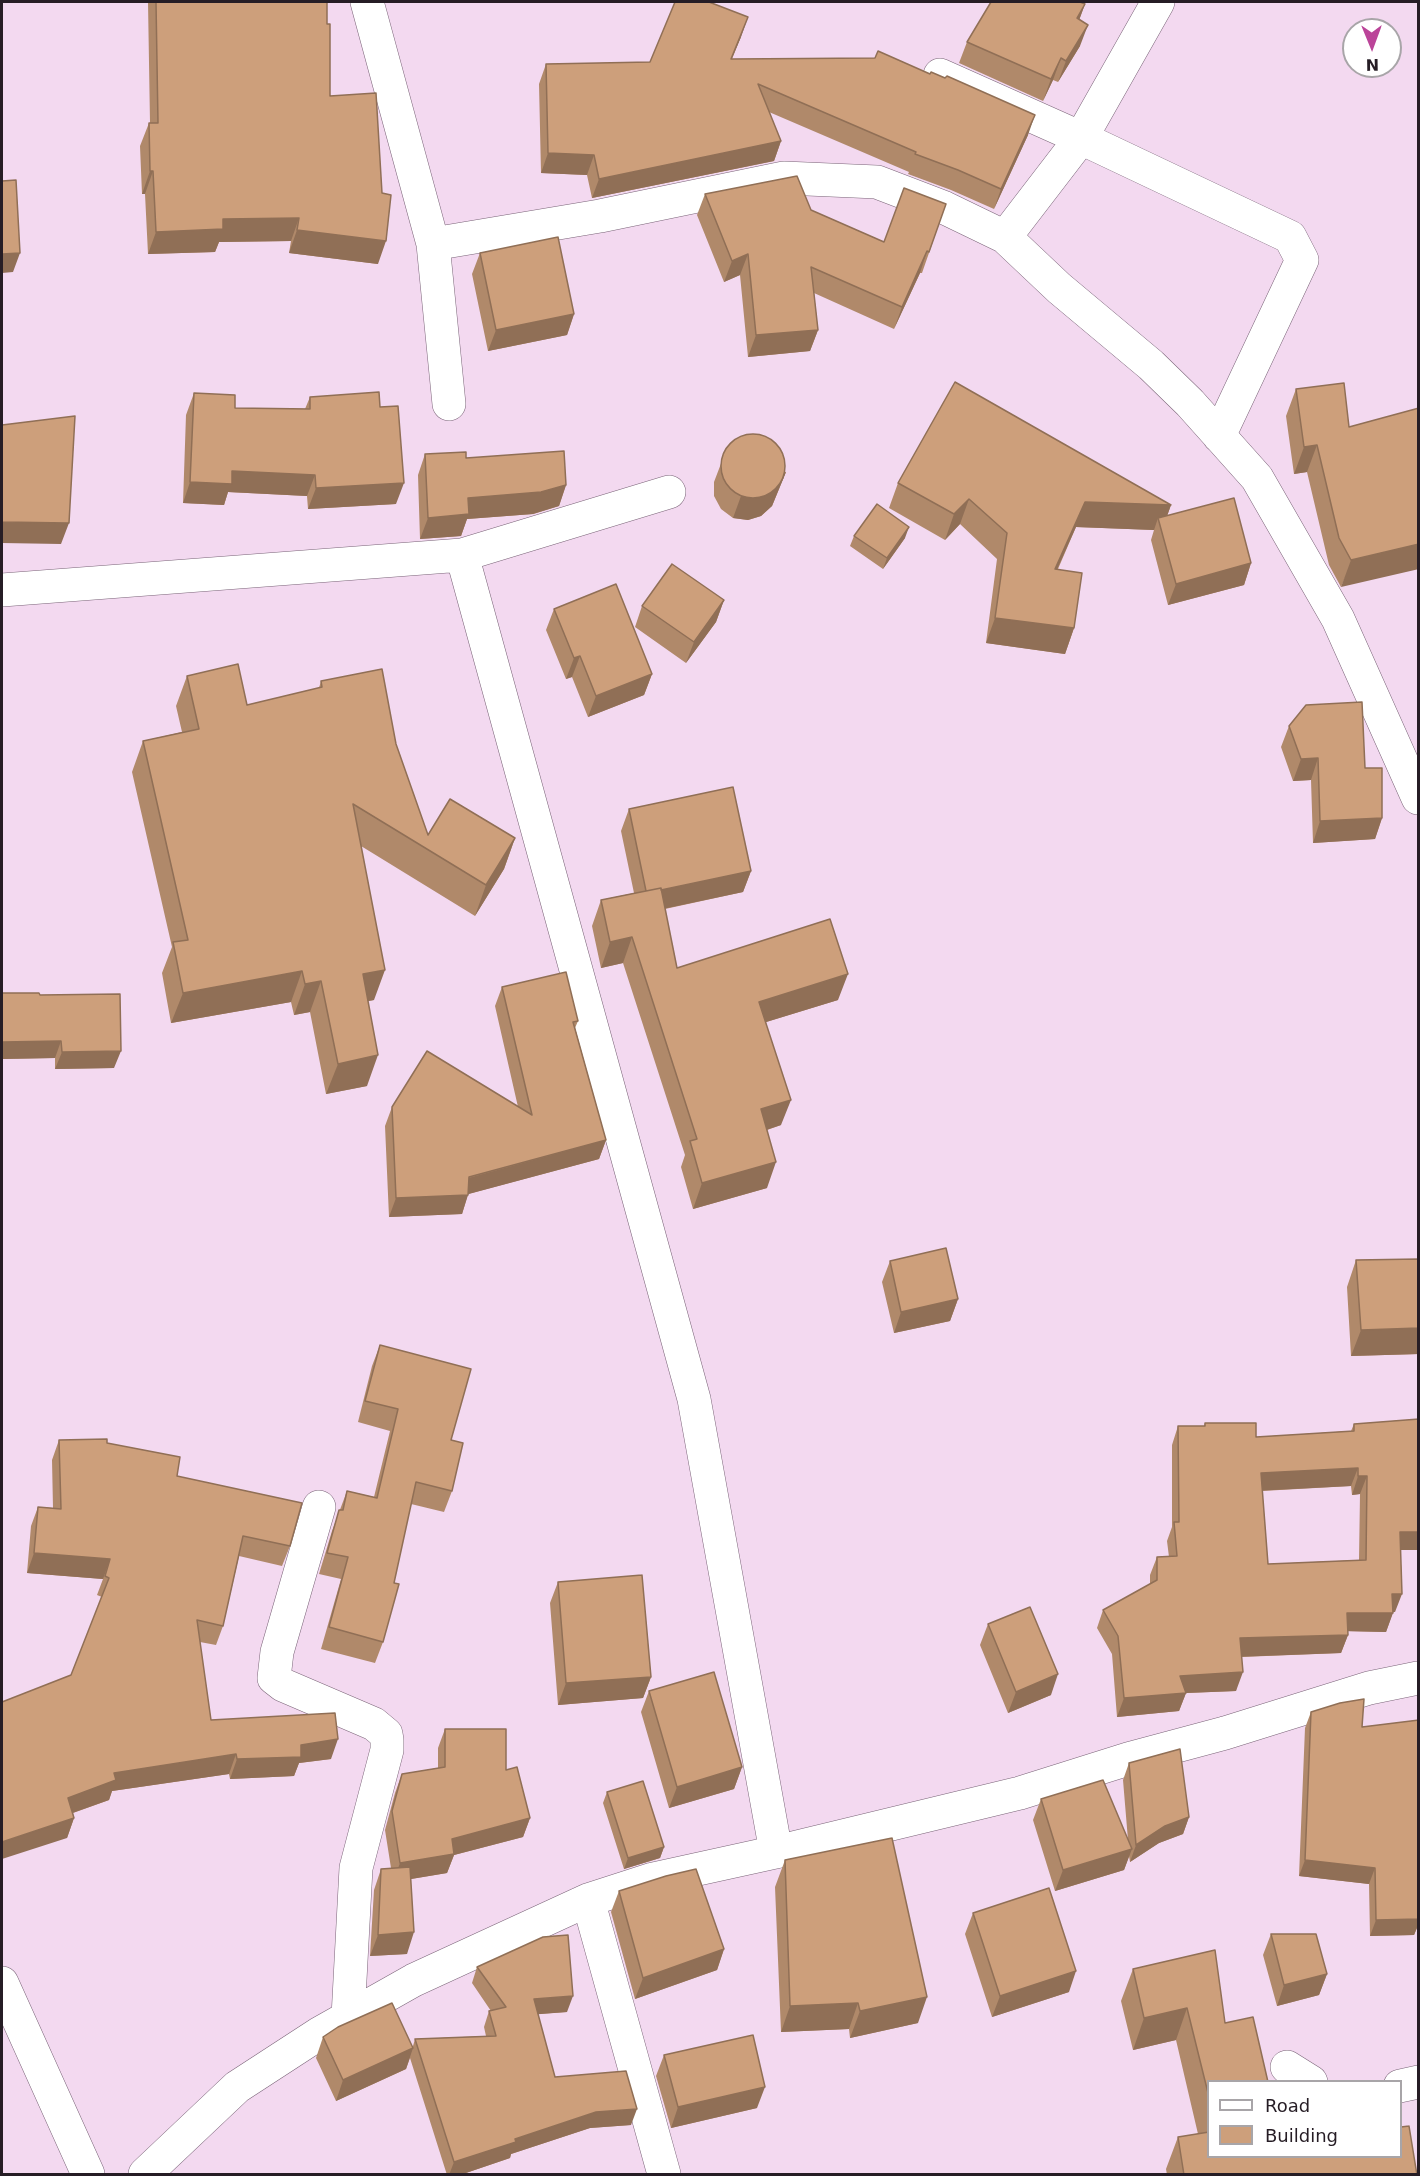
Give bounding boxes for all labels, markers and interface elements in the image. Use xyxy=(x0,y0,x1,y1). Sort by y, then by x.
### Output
north arrow xyxy=(1342,18,1402,78)
text: N xyxy=(1365,55,1379,74)
legend xyxy=(1207,2080,1402,2158)
text: Road xyxy=(1265,2095,1310,2116)
text: Building xyxy=(1265,2125,1338,2146)

